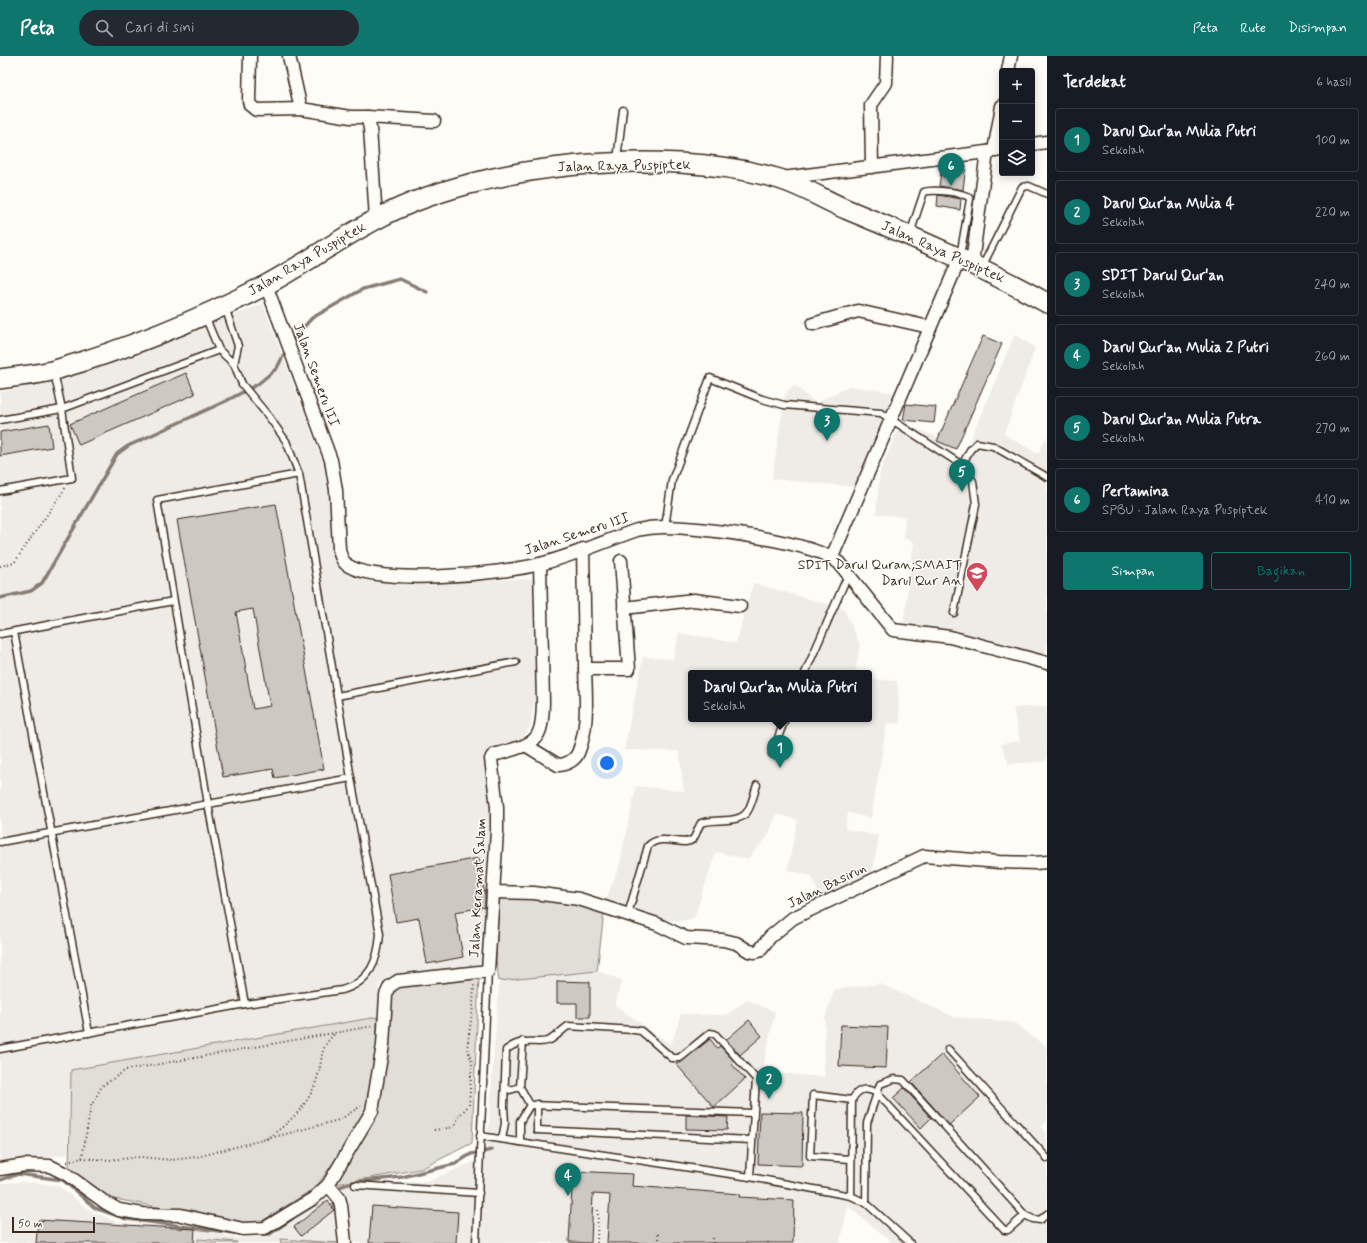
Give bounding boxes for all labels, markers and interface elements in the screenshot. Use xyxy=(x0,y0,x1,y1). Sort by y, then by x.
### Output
search box xyxy=(79,10,359,46)
text: Peta xyxy=(20,16,55,41)
icon: search xyxy=(93,17,115,39)
text: Cari di sini xyxy=(125,18,195,38)
text: Peta xyxy=(1193,19,1218,37)
text: Rute xyxy=(1240,19,1266,37)
text: Disimpan xyxy=(1288,19,1347,37)
map controls xyxy=(999,68,1035,176)
button: + xyxy=(999,68,1035,104)
text: Terdekat xyxy=(1063,71,1126,93)
text: 6 hasil xyxy=(1316,74,1351,91)
button: − xyxy=(999,104,1035,140)
text: Darul Qur'an Mulia Putri xyxy=(1102,122,1256,142)
text: 1 xyxy=(1074,132,1080,149)
text: 100 m xyxy=(1315,132,1350,149)
button: layers xyxy=(999,140,1035,176)
text: Sekolah xyxy=(1102,142,1145,159)
pin: 6 xyxy=(938,153,964,186)
street label: Jalan Raya Puspiptek xyxy=(557,156,691,176)
text: Darul Qur'an Mulia 4 xyxy=(1102,194,1235,214)
text: 2 xyxy=(1074,204,1080,221)
text: 220 m xyxy=(1315,204,1350,221)
text: Sekolah xyxy=(1102,214,1145,231)
street label: Jalan Raya Puspiptek xyxy=(879,217,1008,287)
street label: Jalan Raya Puspiptek xyxy=(245,218,369,300)
text: SDIT Darul Qur'an xyxy=(1102,266,1224,286)
text: 3 xyxy=(1074,276,1080,293)
text: 240 m xyxy=(1314,276,1350,293)
text: Sekolah xyxy=(1102,286,1145,303)
street label: Jalan Semeru III xyxy=(289,320,343,430)
text: Darul Qur'an Mulia 2 Putri xyxy=(1102,338,1269,358)
text: 4 xyxy=(1073,348,1081,365)
text: 260 m xyxy=(1315,348,1350,365)
text: Sekolah xyxy=(1102,358,1145,375)
pin: 3 xyxy=(814,408,840,441)
text: Darul Qur'an Mulia Putra xyxy=(1102,410,1261,430)
text: 5 xyxy=(1073,420,1081,437)
text: 270 m xyxy=(1315,420,1350,437)
text: Sekolah xyxy=(1102,430,1145,447)
pin: 5 xyxy=(949,459,975,492)
text: Pertamina xyxy=(1102,482,1169,502)
text: 6 xyxy=(1074,492,1080,509)
text: 410 m xyxy=(1315,492,1350,509)
text: SPBU · Jalan Raya Puspiptek xyxy=(1102,502,1267,519)
street label: Jalan Semeru III xyxy=(522,509,632,559)
button: Simpan xyxy=(1063,552,1203,590)
button: Bagikan xyxy=(1211,552,1351,590)
place label: SDIT Darul Quran;SMAIT Darul Qur An xyxy=(798,556,962,590)
school or university icon: SDIT Darul Quran;SMAIT Darul Qur An xyxy=(964,560,990,593)
popup xyxy=(688,670,872,722)
text: Darul Qur'an Mulia Putri xyxy=(703,678,857,698)
text: Sekolah xyxy=(703,698,746,715)
pin: 1 xyxy=(767,735,793,768)
your location xyxy=(597,753,617,773)
street label: Jalan Keramat Salam xyxy=(465,818,491,958)
street label: Jalan Basirun xyxy=(785,859,869,913)
pin: 2 xyxy=(756,1066,782,1099)
pin: 4 xyxy=(555,1163,581,1196)
scale bar xyxy=(12,1215,95,1234)
text: 50 m xyxy=(18,1217,43,1231)

